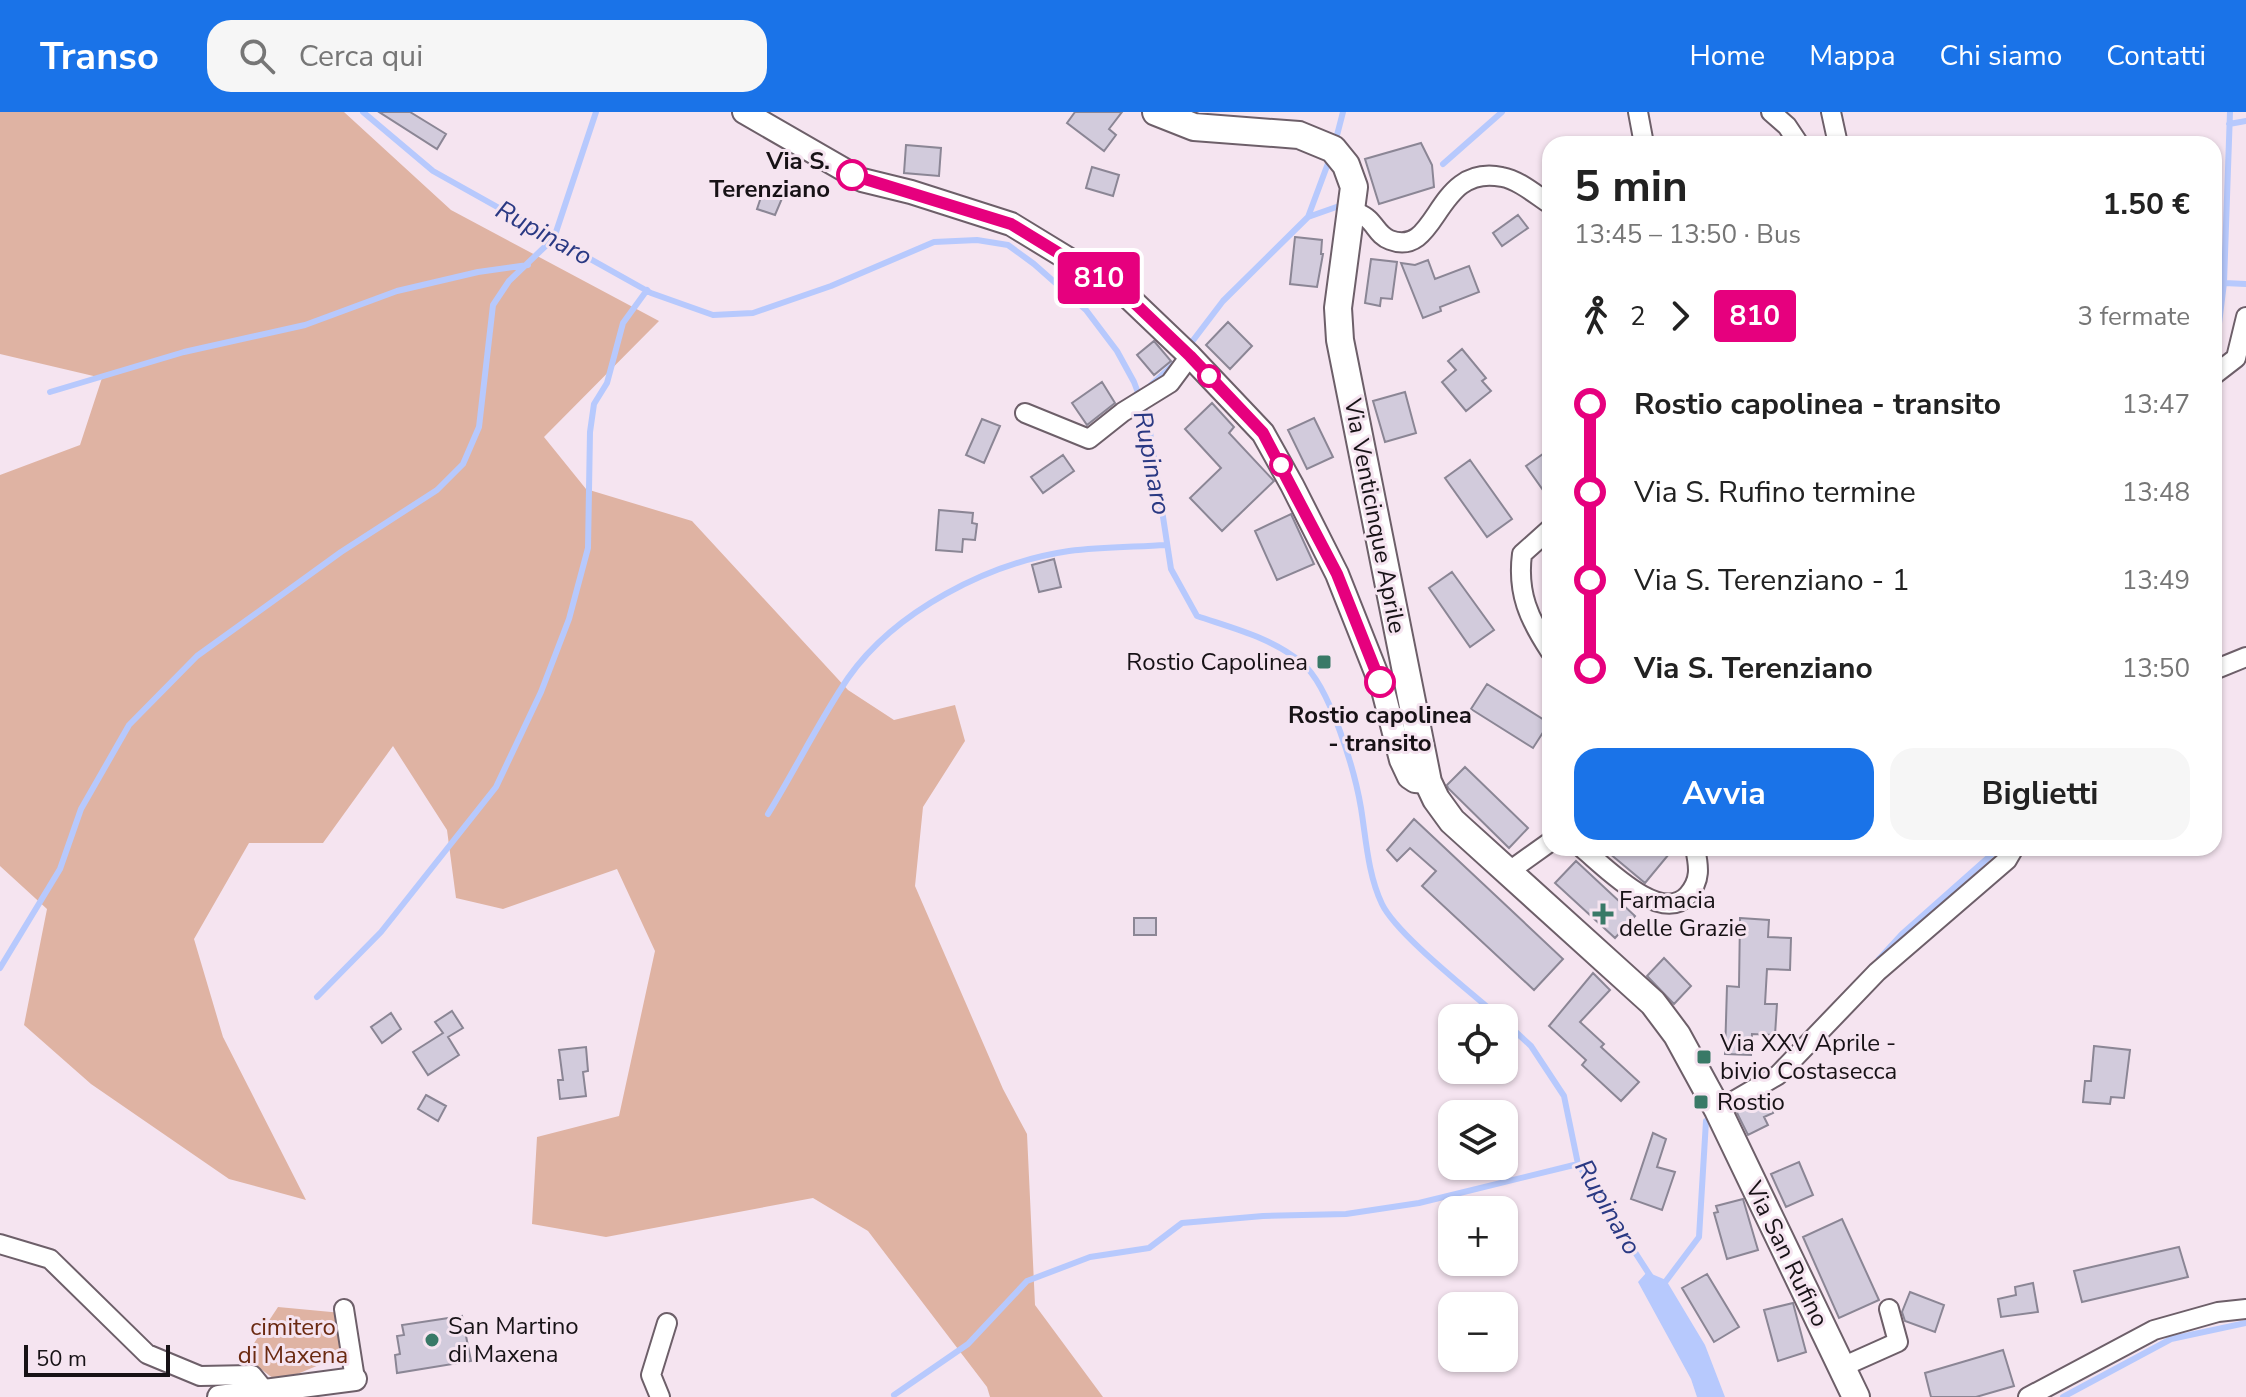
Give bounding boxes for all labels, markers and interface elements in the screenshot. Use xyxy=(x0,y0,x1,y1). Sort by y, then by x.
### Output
search box xyxy=(207,20,767,92)
text: Transo xyxy=(40,31,159,82)
icon: search xyxy=(235,34,279,78)
text: Cerca qui xyxy=(299,36,423,77)
text: Home xyxy=(1689,37,1765,75)
text: Mappa xyxy=(1809,37,1896,75)
text: Chi siamo xyxy=(1940,37,2062,75)
text: Contatti xyxy=(2106,37,2206,75)
place label: Via S. Terenziano xyxy=(709,145,830,205)
text: 5 min xyxy=(1574,157,1688,217)
marker: Via S. Terenziano xyxy=(837,160,867,190)
text: 1.50 € xyxy=(2102,184,2190,225)
water label: Rupinaro xyxy=(489,192,599,274)
text: 13:45 – 13:50 · Bus xyxy=(1574,217,1801,252)
line badge: 810 xyxy=(1053,252,1145,304)
text: 810 xyxy=(1074,259,1124,297)
icon: walk xyxy=(1574,294,1618,338)
icon: forward xyxy=(1658,294,1702,338)
text: 810 xyxy=(1730,297,1780,335)
text: 2 xyxy=(1630,299,1646,334)
text: 3 fermate xyxy=(2077,299,2190,334)
unlabelled marker xyxy=(1198,365,1220,387)
text: Rostio capolinea - transito xyxy=(1634,384,2001,425)
text: 13:47 xyxy=(2122,387,2190,422)
street label: Via Venticinque Aprile xyxy=(1336,395,1413,636)
water label: Rupinaro xyxy=(1125,408,1179,518)
unlabelled marker xyxy=(1270,454,1292,476)
text: Via S. Rufino termine xyxy=(1634,472,1916,513)
text: 13:48 xyxy=(2122,475,2190,510)
text: Via S. Terenziano - 1 xyxy=(1634,560,1910,601)
text: 13:49 xyxy=(2122,563,2190,598)
place label: Rostio Capolinea xyxy=(1126,646,1308,678)
text: Via S. Terenziano xyxy=(1634,648,1873,689)
text: 13:50 xyxy=(2122,651,2190,686)
marker: Rostio Capolinea xyxy=(1315,653,1333,671)
marker: Rostio capolinea - transito xyxy=(1365,667,1395,697)
place label: Rostio capolinea - transito xyxy=(1288,699,1472,759)
button: Avvia xyxy=(1574,748,1874,840)
button: Biglietti xyxy=(1890,748,2190,840)
place label: Farmacia delle Grazie xyxy=(1619,884,1747,944)
marker: Farmacia delle Grazie xyxy=(1594,905,1612,923)
map controls xyxy=(1438,1004,1518,1372)
button: locate xyxy=(1438,1004,1518,1084)
place label: Via XXV Aprile - bivio Costasecca xyxy=(1719,1027,1897,1087)
marker: Via XXV Aprile - bivio Costasecca xyxy=(1695,1048,1713,1066)
place label: Rostio xyxy=(1717,1086,1785,1118)
marker: Rostio xyxy=(1692,1093,1710,1111)
button: layers xyxy=(1438,1100,1518,1180)
water label: Rupinaro xyxy=(1567,1153,1649,1261)
street label: Via San Rufino xyxy=(1738,1175,1836,1332)
button: + xyxy=(1438,1196,1518,1276)
button: − xyxy=(1438,1292,1518,1372)
place label: San Martino di Maxena xyxy=(448,1310,579,1370)
park label: cimitero di Maxena xyxy=(238,1311,348,1371)
marker: San Martino di Maxena xyxy=(423,1331,441,1349)
scale bar xyxy=(24,1341,170,1377)
text: 50 m xyxy=(36,1344,87,1374)

